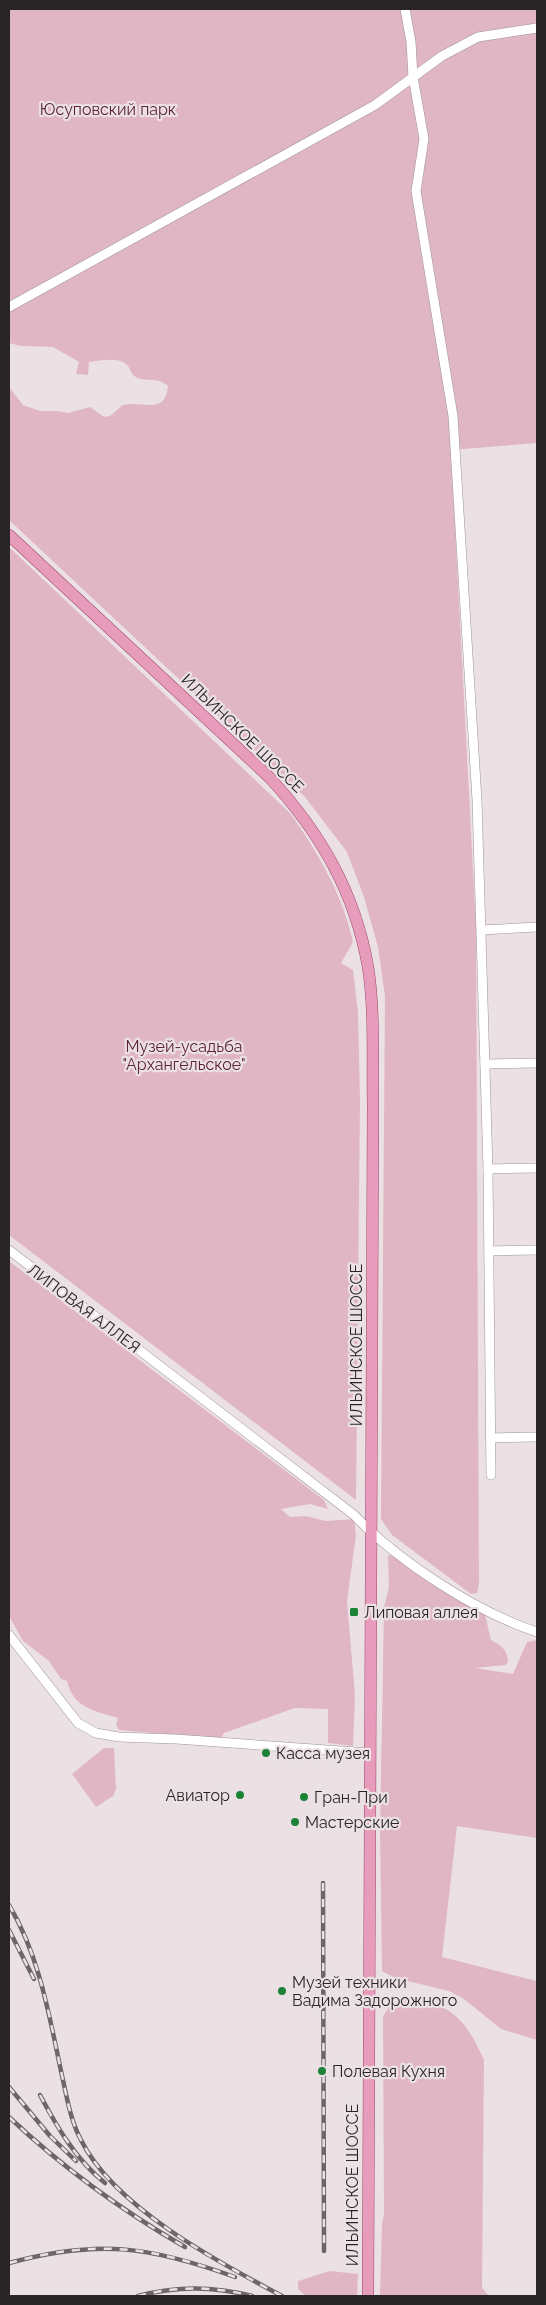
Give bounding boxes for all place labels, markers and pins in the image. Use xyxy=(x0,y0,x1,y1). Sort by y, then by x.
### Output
place label: Липовая аллея xyxy=(364,1603,478,1622)
marker: Липовая аллея xyxy=(348,1606,360,1618)
place label: Касса музея xyxy=(276,1744,370,1763)
marker: Касса музея xyxy=(260,1747,272,1759)
place label: Авиатор xyxy=(166,1786,230,1805)
place label: Гран-При xyxy=(314,1788,388,1807)
marker: Авиатор xyxy=(234,1789,246,1801)
marker: Гран-При xyxy=(298,1791,310,1803)
place label: Мастерские xyxy=(305,1813,399,1832)
marker: Мастерские xyxy=(289,1816,301,1828)
place label: Музей техники Вадима Задорожного xyxy=(292,1973,457,2010)
marker: Музей техники Вадима Задорожного xyxy=(276,1985,288,1997)
place label: Полевая Кухня xyxy=(332,2062,445,2081)
marker: Полевая Кухня xyxy=(316,2065,328,2077)

